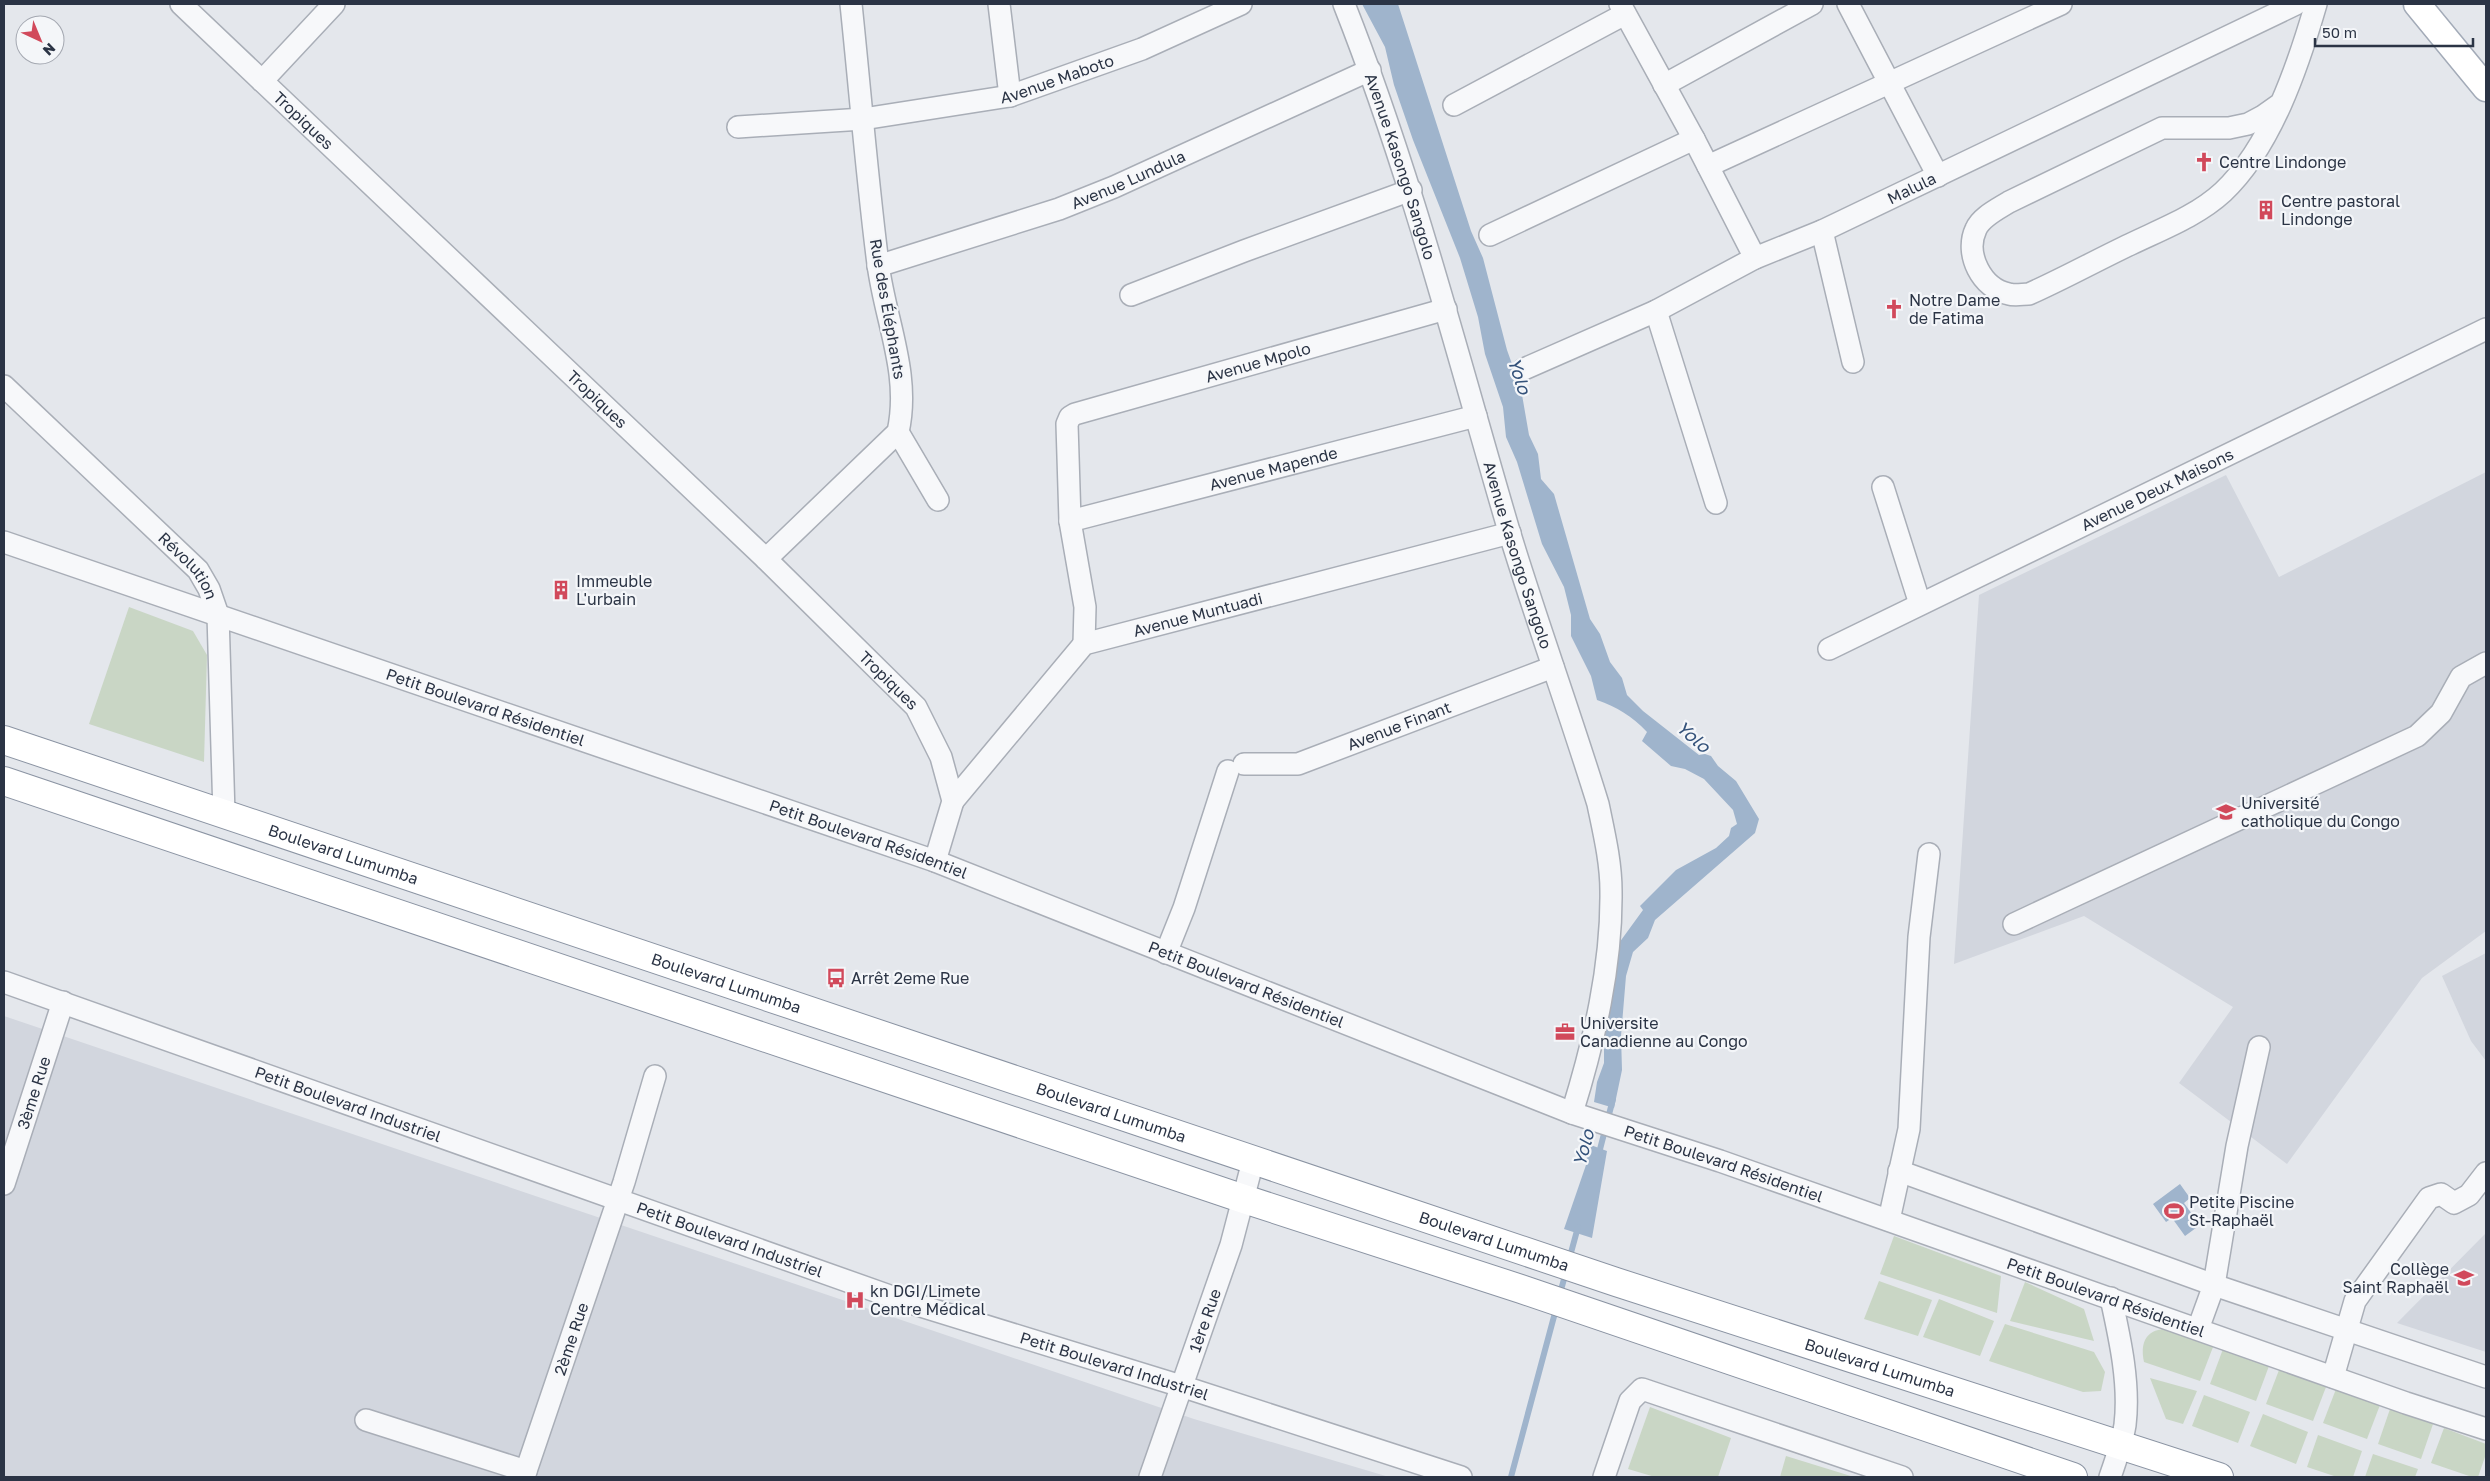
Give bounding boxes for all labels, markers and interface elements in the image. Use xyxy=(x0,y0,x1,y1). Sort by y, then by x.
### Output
north arrow xyxy=(15,15,65,65)
scale bar xyxy=(2315,15,2472,47)
text: 50 m xyxy=(2322,23,2357,41)
text: N xyxy=(40,40,59,60)
street label: Avenue Maboto xyxy=(999,50,1116,107)
street label: Avenue Kasongo Sangolo xyxy=(1361,70,1440,262)
street label: Tropiques xyxy=(269,87,338,154)
street label: Avenue Lundula xyxy=(1068,146,1188,213)
church icon: Centre Lindonge xyxy=(2193,151,2215,173)
place label: Centre Lindonge xyxy=(2219,152,2346,172)
street label: Malula xyxy=(1884,168,1939,208)
place label: Centre pastoral Lindonge xyxy=(2281,191,2400,229)
building icon: Centre pastoral Lindonge xyxy=(2255,199,2277,221)
street label: Rue des Éléphants xyxy=(866,237,910,381)
place label: Notre Dame de Fatima xyxy=(1909,290,2000,328)
church icon: Notre Dame de Fatima xyxy=(1883,298,1905,320)
street label: Avenue Mpolo xyxy=(1203,338,1313,387)
water label: Yolo xyxy=(1504,355,1537,398)
street label: Tropiques xyxy=(563,366,632,432)
street label: Avenue Mapende xyxy=(1207,442,1339,495)
street label: Avenue Deux Maisons xyxy=(2078,444,2237,535)
street label: Avenue Kasongo Sangolo xyxy=(1479,459,1556,651)
street label: Révolution xyxy=(154,528,222,602)
place label: Immeuble L'urbain xyxy=(576,571,652,609)
building icon: Immeuble L'urbain xyxy=(550,579,572,601)
street label: Avenue Muntuadi xyxy=(1131,588,1265,641)
street label: Tropiques xyxy=(855,647,923,714)
street label: Petit Boulevard Résidentiel xyxy=(383,664,588,750)
street label: Avenue Finant xyxy=(1344,697,1454,754)
water label: Yolo xyxy=(1672,716,1716,758)
place label: Université catholique du Congo xyxy=(2241,793,2400,831)
street label: Petit Boulevard Résidentiel xyxy=(767,795,971,883)
school or university icon: Université catholique du Congo xyxy=(2215,801,2237,823)
street label: Boulevard Lumumba xyxy=(266,820,421,889)
street label: Petit Boulevard Résidentiel xyxy=(1146,936,1347,1032)
street label: Boulevard Lumumba xyxy=(649,948,804,1017)
bus stop icon: Arrêt 2eme Rue xyxy=(825,967,847,989)
place label: Arrêt 2eme Rue xyxy=(851,968,969,988)
place label: Universite Canadienne au Congo xyxy=(1580,1013,1748,1051)
office icon: Universite Canadienne au Congo xyxy=(1554,1021,1576,1043)
street label: 3ème Rue xyxy=(12,1054,55,1132)
street label: Petit Boulevard Industriel xyxy=(252,1062,444,1146)
street label: Boulevard Lumumba xyxy=(1034,1078,1189,1147)
street label: Petit Boulevard Résidentiel xyxy=(1622,1121,1826,1207)
water label: Yolo xyxy=(1568,1126,1599,1169)
place label: Petite Piscine St-Raphaël xyxy=(2189,1192,2294,1230)
street label: Petit Boulevard Industriel xyxy=(634,1197,826,1282)
sports icon: Petite Piscine St-Raphaël xyxy=(2163,1200,2185,1222)
street label: Boulevard Lumumba xyxy=(1416,1207,1572,1275)
street label: Petit Boulevard Résidentiel xyxy=(2004,1253,2208,1341)
place label: Collège Saint Raphaël xyxy=(2342,1259,2449,1297)
school or university icon: Collège Saint Raphaël xyxy=(2453,1267,2475,1289)
place label: kn DGI/Limete Centre Médical xyxy=(870,1281,986,1319)
street label: 1ère Rue xyxy=(1184,1286,1225,1355)
hospital icon: kn DGI/Limete Centre Médical xyxy=(844,1289,866,1311)
street label: 2ème Rue xyxy=(549,1300,592,1378)
street label: Petit Boulevard Industriel xyxy=(1018,1327,1211,1404)
street label: Boulevard Lumumba xyxy=(1802,1334,1958,1401)

